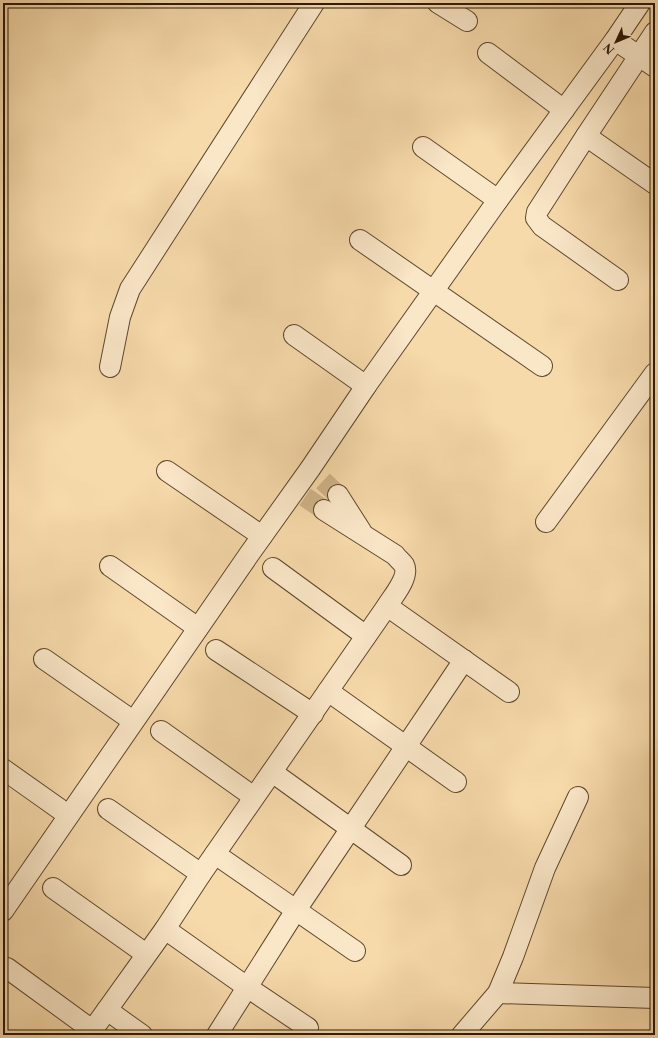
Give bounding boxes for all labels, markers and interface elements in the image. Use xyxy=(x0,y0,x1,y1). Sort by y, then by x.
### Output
north arrow xyxy=(596,22,636,62)
text: N xyxy=(600,40,617,57)

